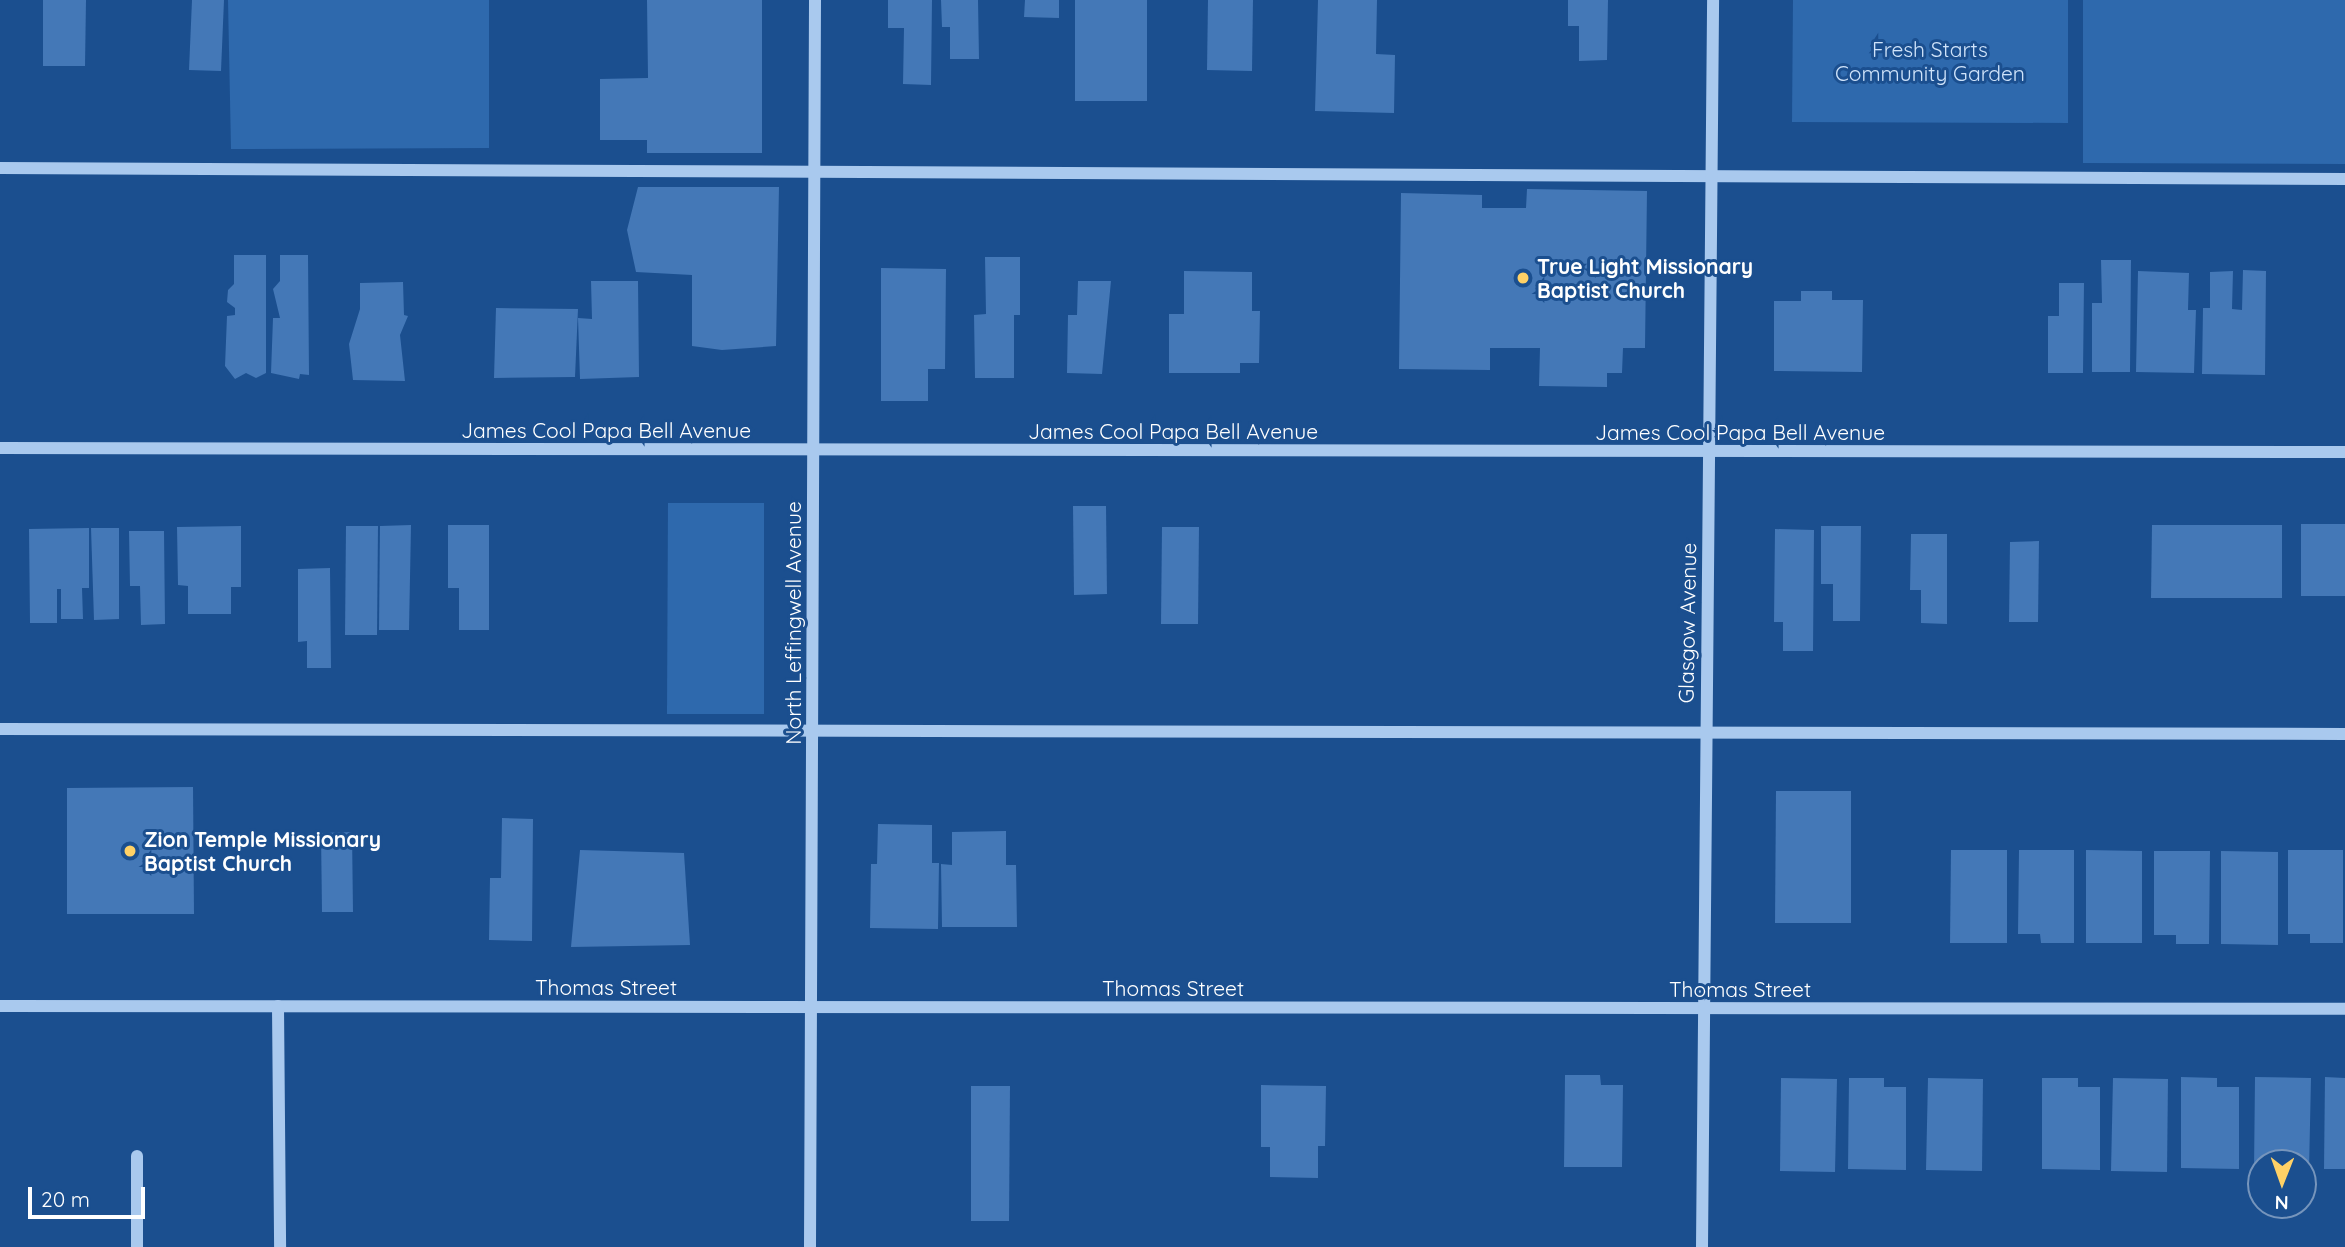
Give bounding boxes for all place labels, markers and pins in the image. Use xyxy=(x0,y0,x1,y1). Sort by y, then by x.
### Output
place label: True Light Missionary Baptist Church xyxy=(1537,253,1753,303)
marker: True Light Missionary Baptist Church xyxy=(1515,270,1531,286)
place label: Zion Temple Missionary Baptist Church xyxy=(144,826,381,876)
marker: Zion Temple Missionary Baptist Church xyxy=(122,843,138,859)

